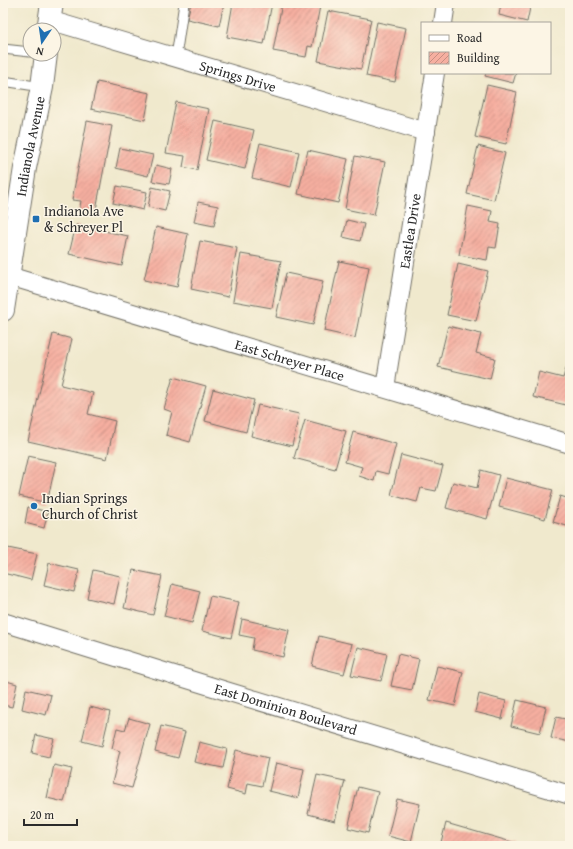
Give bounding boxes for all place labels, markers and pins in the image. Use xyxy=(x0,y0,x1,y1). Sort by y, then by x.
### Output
place label: Indianola Ave & Schreyer Pl xyxy=(44,201,124,237)
marker: Indianola Ave & Schreyer Pl xyxy=(31,214,41,224)
place label: Indian Springs Church of Christ xyxy=(42,488,138,524)
marker: Indian Springs Church of Christ xyxy=(29,501,39,511)

